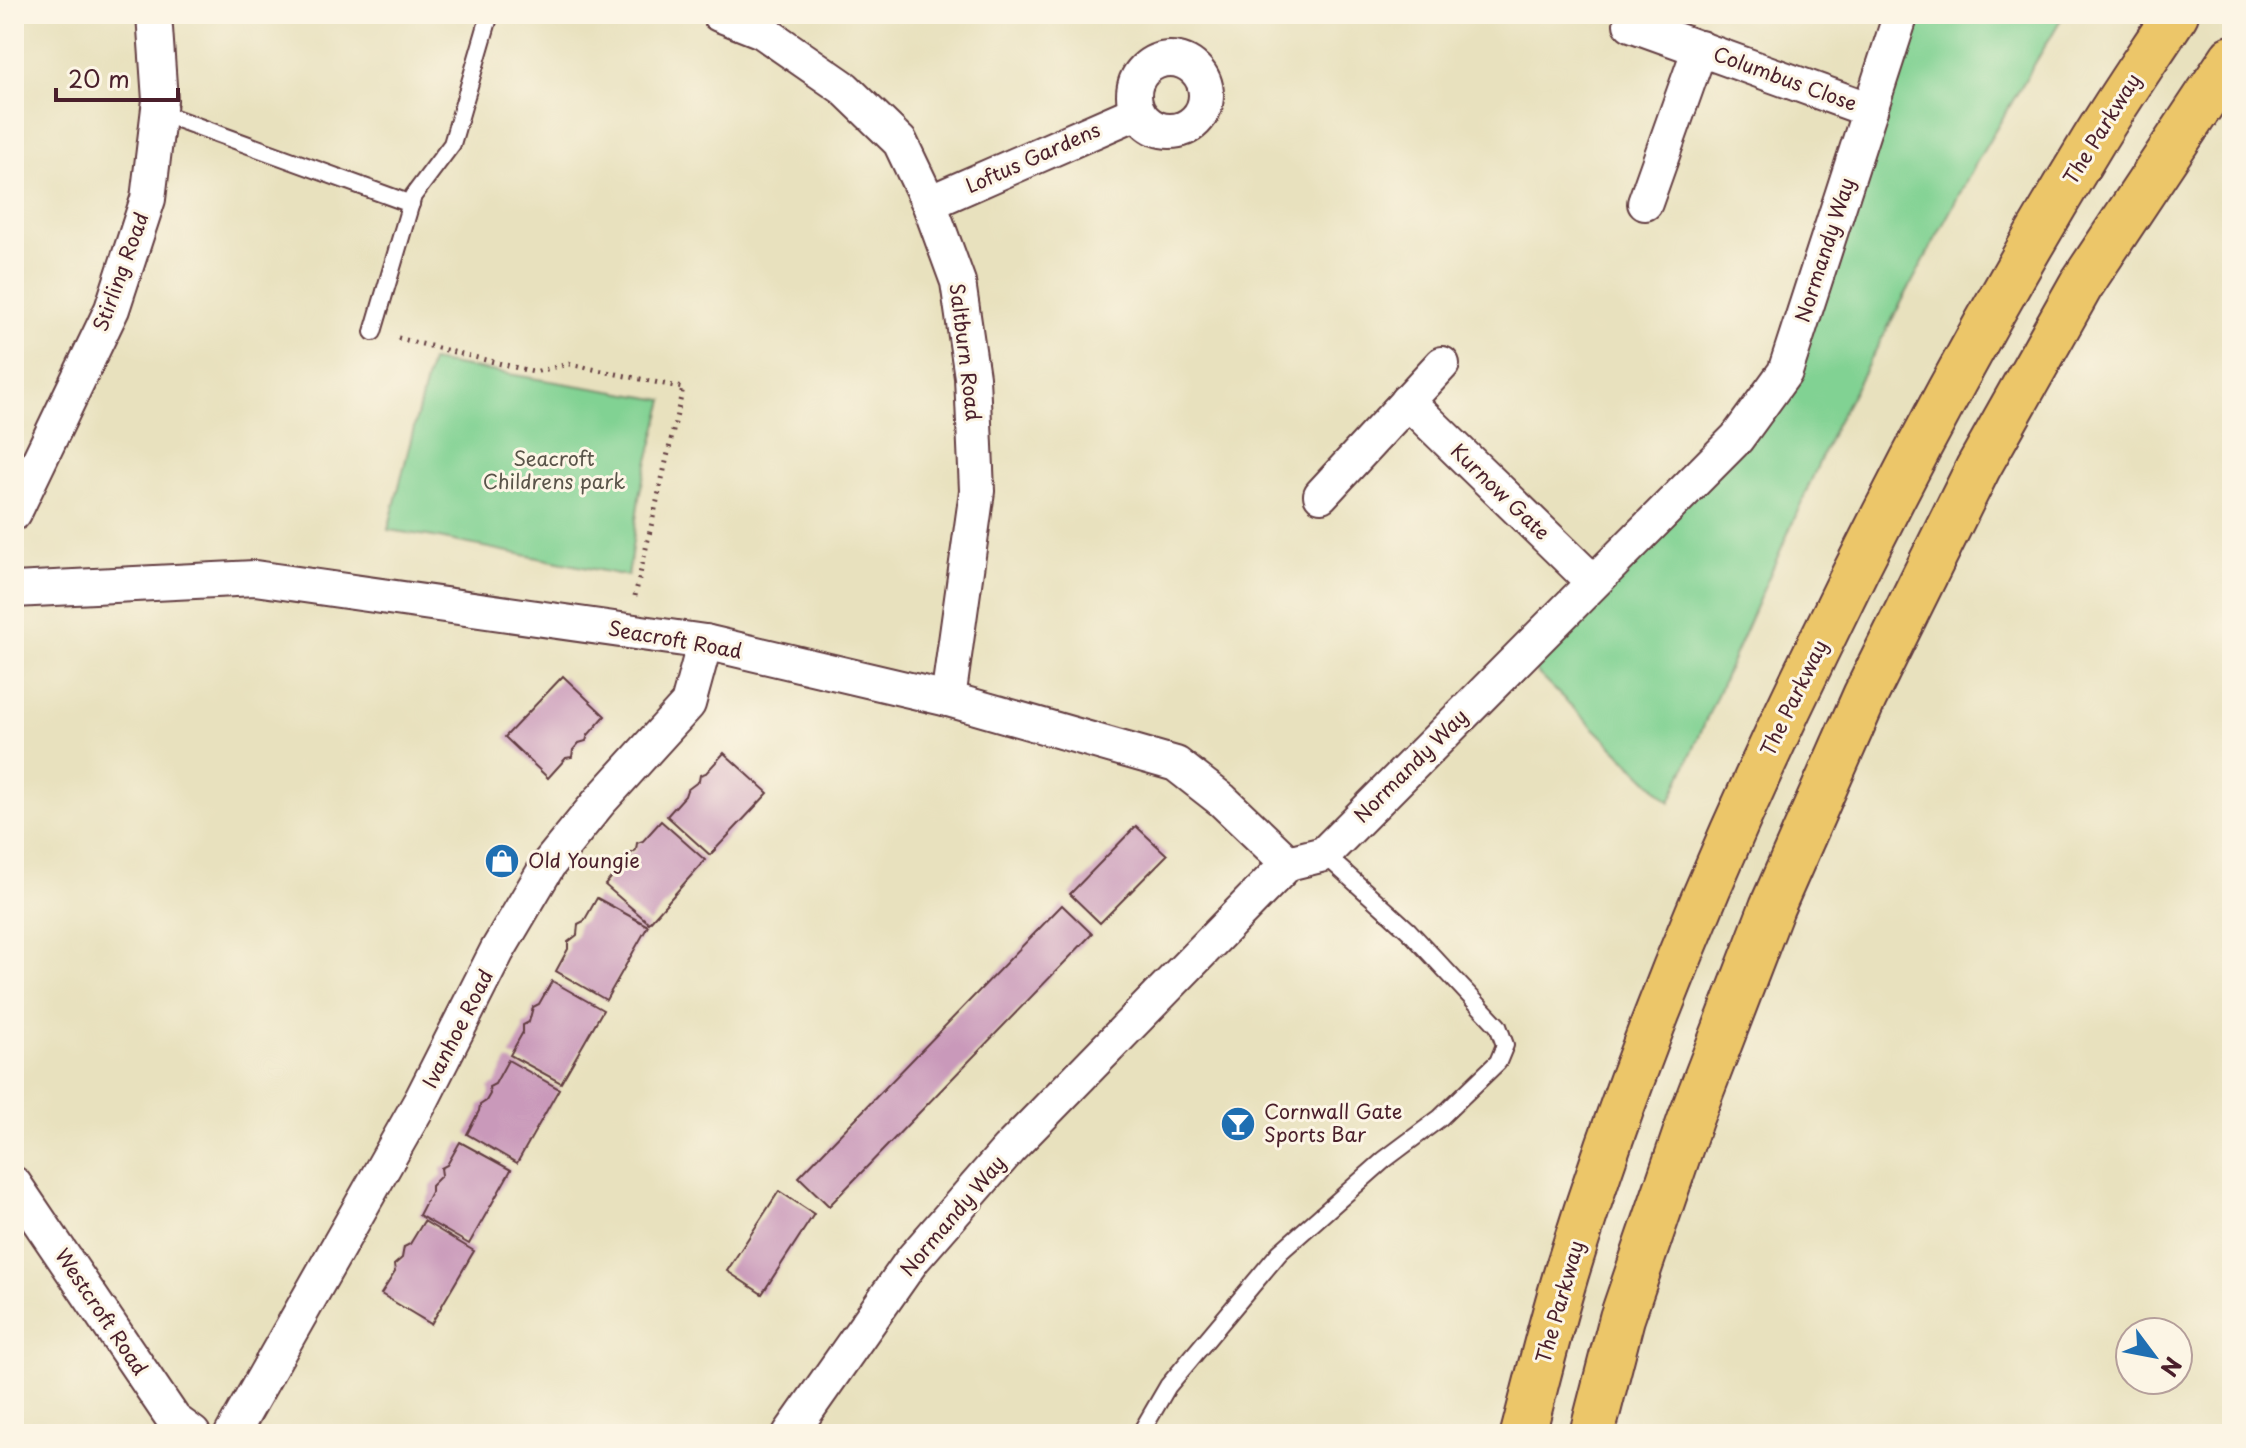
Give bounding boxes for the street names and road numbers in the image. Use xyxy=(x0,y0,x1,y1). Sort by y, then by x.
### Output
street label: Columbus Close xyxy=(1709,38,1861,118)
street label: The Parkway xyxy=(2055,67,2147,190)
street label: Loftus Gardens xyxy=(960,114,1105,200)
street label: Normandy Way xyxy=(1787,174,1862,326)
street label: Stirling Road xyxy=(85,208,155,335)
street label: Saltburn Road xyxy=(943,281,989,422)
street label: Kurnow Gate xyxy=(1444,436,1557,547)
street label: Seacroft Road xyxy=(606,612,745,666)
street label: The Parkway xyxy=(1752,634,1834,761)
street label: Normandy Way xyxy=(1347,702,1474,829)
street label: Ivanhoe Road xyxy=(414,964,500,1093)
street label: Normandy Way xyxy=(892,1148,1012,1283)
street label: The Parkway xyxy=(1527,1237,1591,1366)
street label: Westcroft Road xyxy=(48,1242,156,1381)

